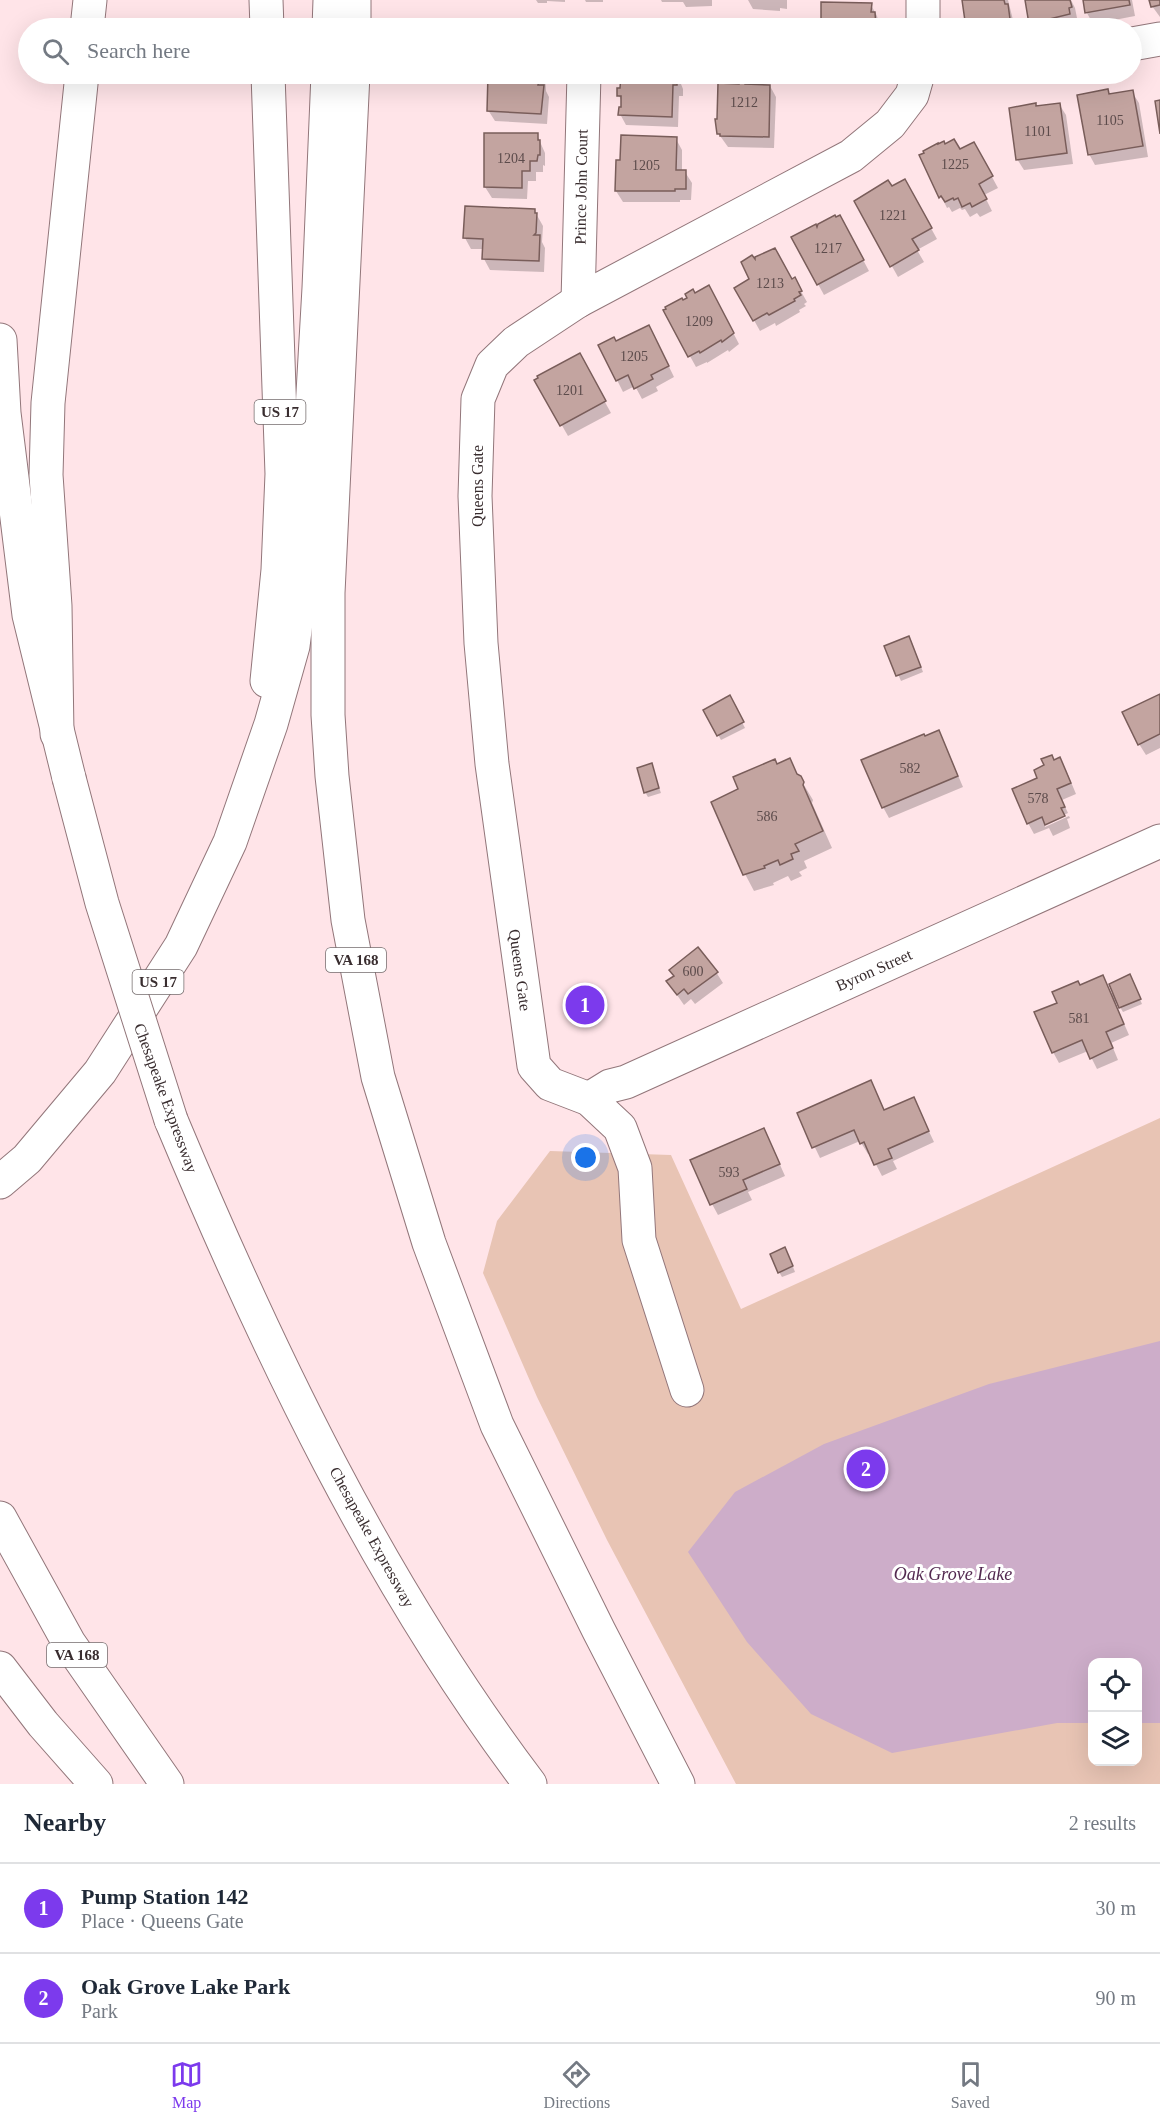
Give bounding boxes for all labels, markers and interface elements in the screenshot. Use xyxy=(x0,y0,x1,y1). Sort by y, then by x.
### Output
search box xyxy=(18,18,1142,84)
icon: search xyxy=(39,35,72,68)
text: Search here xyxy=(87,38,190,63)
house number: 1212 xyxy=(730,95,758,110)
house number: 1105 xyxy=(1096,113,1124,128)
house number: 1101 xyxy=(1024,124,1052,139)
street label: Prince John Court xyxy=(571,129,591,245)
house number: 1204 xyxy=(497,151,525,166)
house number: 1225 xyxy=(941,157,969,172)
house number: 1205 xyxy=(632,158,660,173)
house number: 1221 xyxy=(879,208,907,223)
house number: 1217 xyxy=(814,241,842,256)
house number: 1213 xyxy=(756,276,784,291)
house number: 1209 xyxy=(685,314,713,329)
house number: 1205 xyxy=(620,349,648,364)
house number: 1201 xyxy=(556,383,584,398)
road number: US 17 xyxy=(254,400,306,424)
street label: Queens Gate xyxy=(469,445,486,527)
house number: 582 xyxy=(900,761,921,776)
house number: 578 xyxy=(1028,791,1049,806)
house number: 586 xyxy=(757,809,778,824)
street label: Queens Gate xyxy=(506,928,534,1012)
street label: Byron Street xyxy=(833,945,916,995)
road number: VA 168 xyxy=(326,948,386,972)
house number: 600 xyxy=(683,964,704,979)
road number: US 17 xyxy=(132,970,184,994)
pin: 1 xyxy=(566,982,604,1028)
house number: 581 xyxy=(1069,1011,1090,1026)
street label: Chesapeake Expressway xyxy=(130,1021,201,1175)
your location xyxy=(571,1143,600,1172)
house number: 593 xyxy=(719,1165,740,1180)
pin: 2 xyxy=(846,1446,886,1492)
street label: Chesapeake Expressway xyxy=(325,1464,418,1611)
water label: Oak Grove Lake xyxy=(894,1564,1012,1584)
road number: VA 168 xyxy=(47,1643,107,1667)
map controls xyxy=(1088,1658,1142,1766)
button: locate xyxy=(1088,1658,1142,1712)
button: layers xyxy=(1088,1712,1142,1766)
text: Nearby xyxy=(24,1808,106,1837)
text: 2 results xyxy=(1069,1812,1136,1834)
text: Pump Station 142 xyxy=(81,1884,248,1909)
text: 1 xyxy=(39,1897,49,1919)
text: 30 m xyxy=(1095,1897,1136,1919)
text: Place · Queens Gate xyxy=(81,1910,244,1932)
text: Oak Grove Lake Park xyxy=(81,1974,290,1999)
text: 2 xyxy=(39,1987,49,2009)
text: 90 m xyxy=(1095,1987,1136,2009)
text: Park xyxy=(81,2000,118,2022)
tab: Map xyxy=(170,2058,203,2112)
tab: Directions xyxy=(544,2058,610,2112)
tab: Saved xyxy=(951,2058,990,2112)

